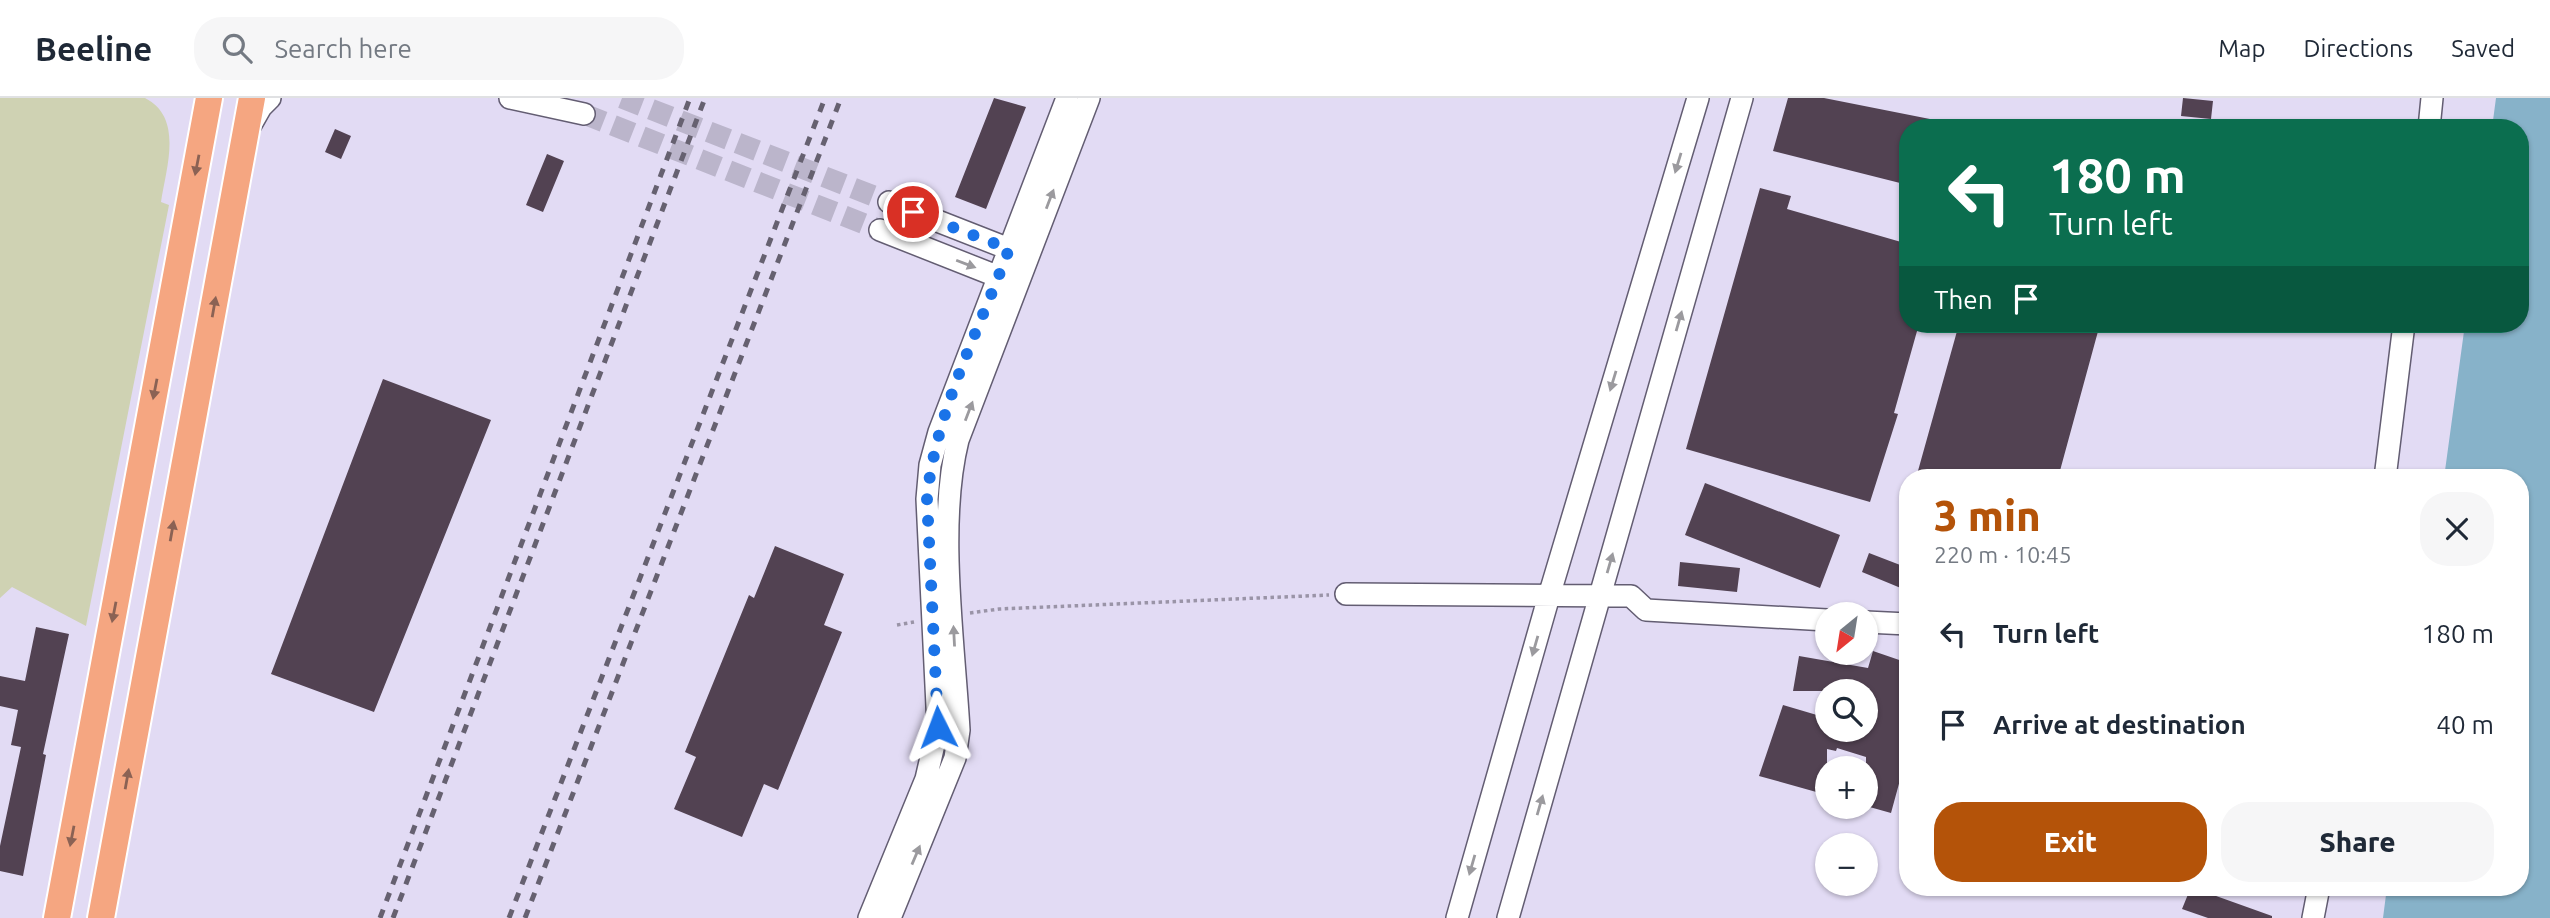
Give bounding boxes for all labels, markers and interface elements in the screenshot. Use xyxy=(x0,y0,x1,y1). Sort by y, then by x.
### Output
search box xyxy=(194,17,684,80)
icon: search xyxy=(218,29,256,67)
text: Beeline xyxy=(35,30,152,67)
text: Search here xyxy=(274,34,412,63)
text: Map xyxy=(2218,35,2265,62)
text: Directions xyxy=(2303,35,2413,62)
text: Saved xyxy=(2451,35,2515,62)
icon: left xyxy=(1934,147,2025,238)
text: 180 m xyxy=(2049,147,2186,202)
one-way arrow xyxy=(1673,153,1683,174)
one-way arrow xyxy=(191,154,202,176)
pin xyxy=(883,182,943,242)
one-way arrow xyxy=(1045,188,1056,209)
icon: arrive xyxy=(894,193,932,231)
text: Turn left xyxy=(2049,205,2173,241)
one-way arrow xyxy=(956,259,977,270)
icon: arrive xyxy=(2007,280,2045,318)
text: Then xyxy=(1934,285,1993,314)
one-way arrow xyxy=(208,296,219,318)
one-way arrow xyxy=(1674,310,1684,331)
one-way arrow xyxy=(1608,371,1618,392)
one-way arrow xyxy=(150,378,161,400)
one-way arrow xyxy=(963,401,974,422)
text: 3 min xyxy=(1934,492,2041,539)
button: close xyxy=(2420,492,2494,566)
one-way arrow xyxy=(167,520,178,542)
text: 220 m · 10:45 xyxy=(1934,542,2072,567)
one-way arrow xyxy=(1605,552,1616,574)
one-way arrow xyxy=(108,601,119,623)
north arrow xyxy=(1815,602,1878,665)
map controls xyxy=(1815,602,1878,896)
icon: left xyxy=(1934,615,1972,653)
text: Turn left xyxy=(1993,619,2099,648)
text: 180 m xyxy=(2422,619,2494,648)
one-way arrow xyxy=(948,624,959,646)
one-way arrow xyxy=(1529,636,1539,657)
button: search xyxy=(1815,679,1878,742)
position arrow xyxy=(901,690,975,764)
icon: arrive xyxy=(1934,706,1972,744)
text: Arrive at destination xyxy=(1993,710,2246,739)
text: 40 m xyxy=(2436,710,2494,739)
button: + xyxy=(1815,756,1878,819)
one-way arrow xyxy=(121,768,132,790)
one-way arrow xyxy=(1536,795,1546,816)
button: Exit xyxy=(1934,802,2207,882)
button: Share xyxy=(2221,802,2494,882)
one-way arrow xyxy=(66,825,77,847)
button: − xyxy=(1815,833,1878,896)
one-way arrow xyxy=(910,844,921,865)
one-way arrow xyxy=(1467,855,1477,876)

